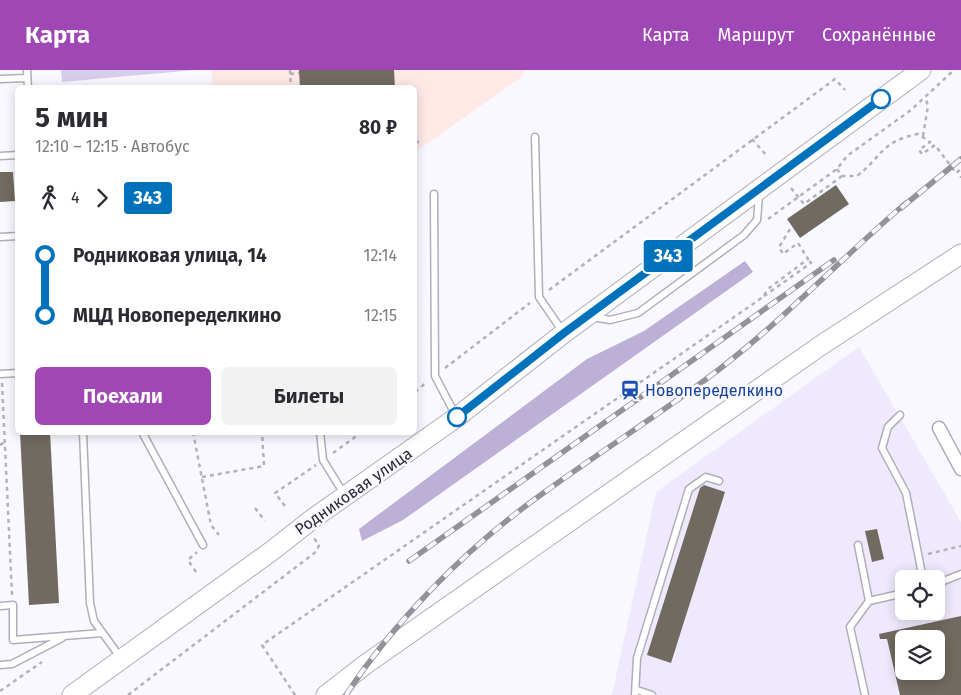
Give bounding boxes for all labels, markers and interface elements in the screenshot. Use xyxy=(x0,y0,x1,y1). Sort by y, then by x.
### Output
text: Карта xyxy=(25,21,90,49)
text: Карта xyxy=(642,24,690,46)
text: Маршрут xyxy=(718,24,794,46)
text: Сохранённые xyxy=(822,24,936,46)
unlabelled marker xyxy=(871,89,891,109)
text: 5 мин xyxy=(35,101,108,134)
text: 80 ₽ xyxy=(359,116,397,139)
text: 12:10 – 12:15 · Автобус xyxy=(35,137,190,156)
icon: walk xyxy=(35,184,63,212)
icon: forward xyxy=(88,184,116,212)
text: 343 xyxy=(134,187,162,209)
text: 4 xyxy=(71,188,80,207)
line badge: 343 xyxy=(639,240,697,272)
text: Родниковая улица, 14 xyxy=(73,244,267,267)
text: 343 xyxy=(654,245,682,267)
text: 12:14 xyxy=(364,246,397,265)
text: МЦД Новопеределкино xyxy=(73,304,281,327)
text: 12:15 xyxy=(364,306,397,325)
button: Поехали xyxy=(35,367,211,425)
button: Билеты xyxy=(221,367,397,425)
station icon: Новопеределкино xyxy=(619,379,641,401)
place label: Новопеределкино xyxy=(645,381,783,400)
unlabelled marker xyxy=(447,407,467,427)
street label: Родниковая улица xyxy=(291,444,416,539)
map controls xyxy=(895,570,945,680)
button: locate xyxy=(895,570,945,620)
button: layers xyxy=(895,630,945,680)

